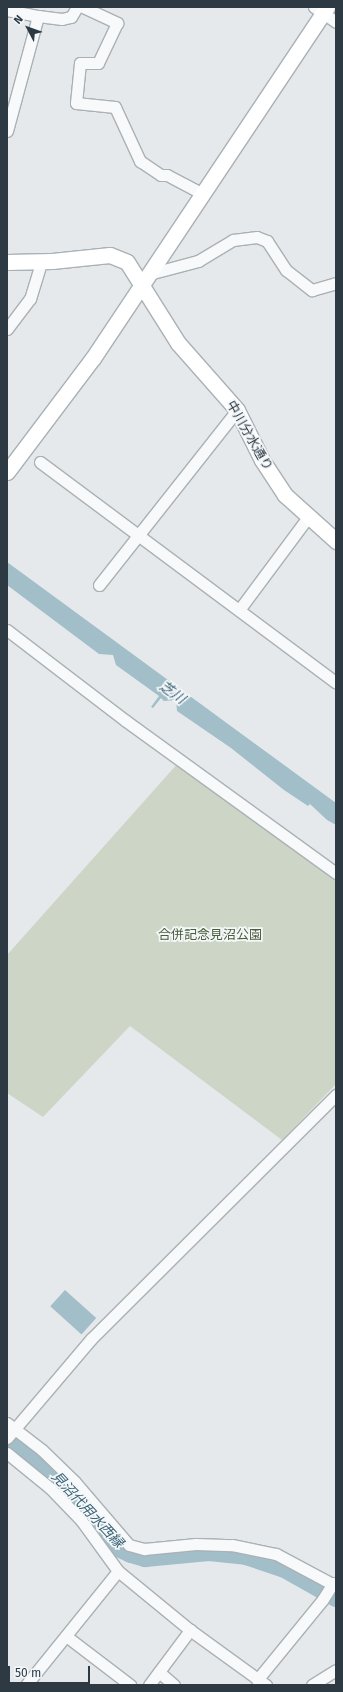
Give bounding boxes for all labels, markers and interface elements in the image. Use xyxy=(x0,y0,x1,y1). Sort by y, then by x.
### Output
north arrow xyxy=(8,8,48,48)
text: N xyxy=(11,13,26,27)
street label: 中川分水通り xyxy=(223,398,275,474)
water label: 芝川 xyxy=(156,678,188,708)
park label: 合併記念見沼公園 xyxy=(158,927,262,943)
water label: 見沼代用水西縁 xyxy=(47,1468,127,1552)
scale bar xyxy=(10,1658,92,1684)
text: 50 m xyxy=(15,1666,41,1680)

